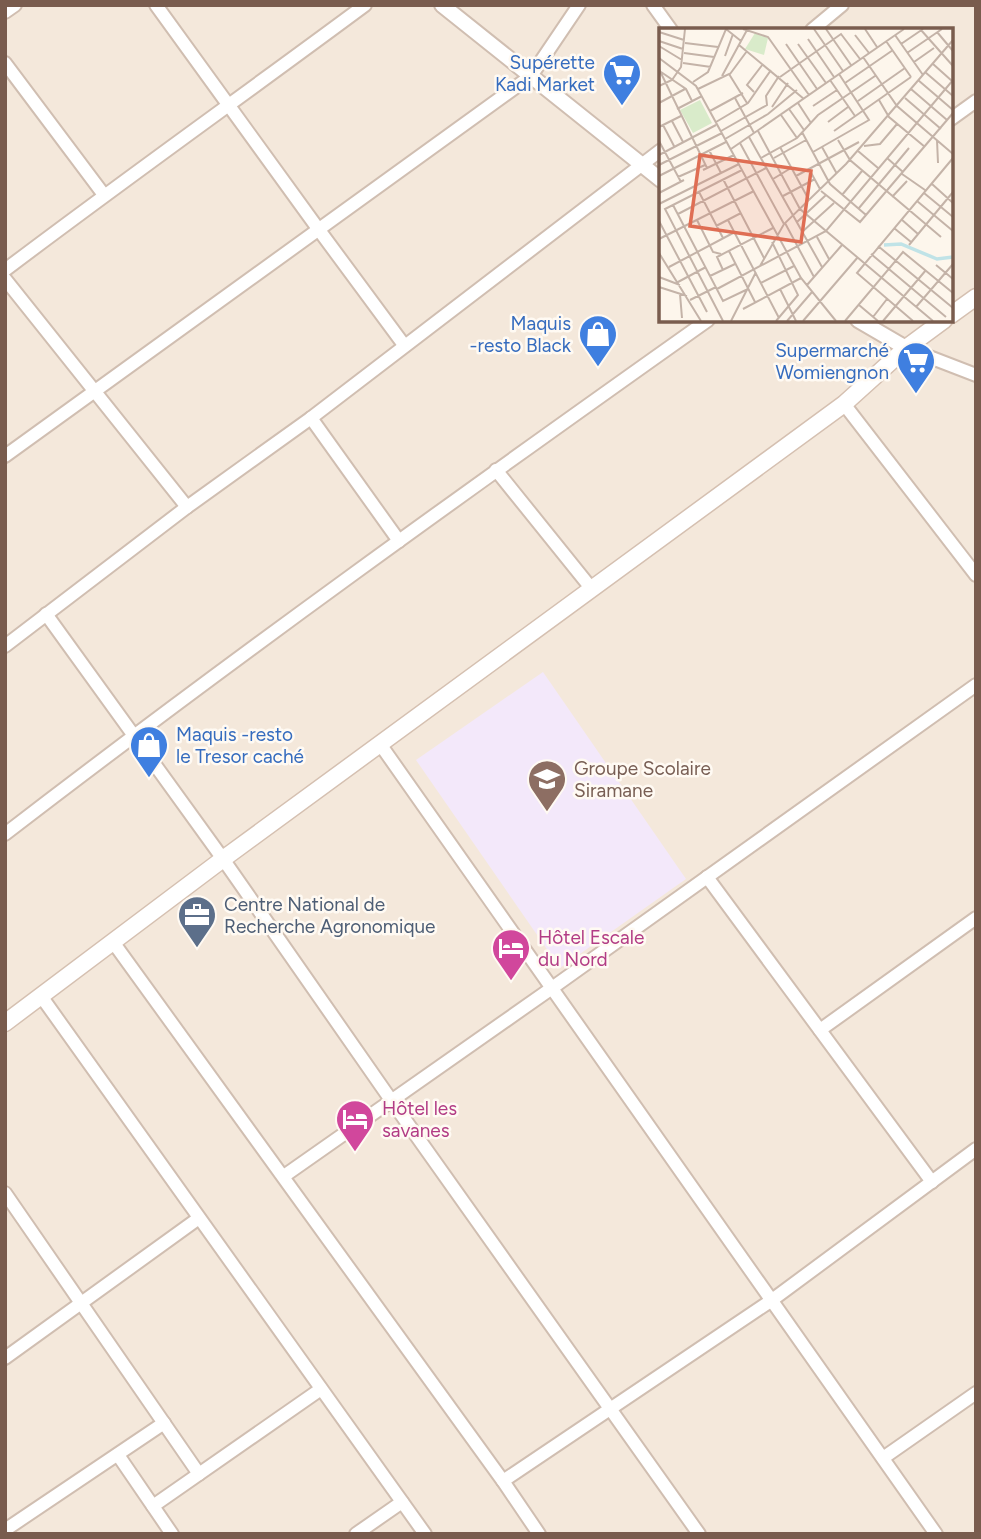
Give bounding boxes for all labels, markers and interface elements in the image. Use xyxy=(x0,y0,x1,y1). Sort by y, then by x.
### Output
inset map xyxy=(659,28,953,322)
place label: Supérette Kadi Market xyxy=(495,51,595,96)
supermarket icon: Supérette Kadi Market xyxy=(601,52,643,107)
place label: Maquis -resto Black xyxy=(470,312,572,357)
shop icon: Maquis -resto Black xyxy=(577,313,619,368)
place label: Supermarché Womiengnon xyxy=(775,339,889,384)
supermarket icon: Supermarché Womiengnon xyxy=(895,340,937,395)
place label: Maquis -resto le Tresor caché xyxy=(176,723,304,768)
shop icon: Maquis -resto le Tresor caché xyxy=(128,724,170,779)
place label: Groupe Scolaire Siramane xyxy=(574,757,711,802)
school or university icon: Groupe Scolaire Siramane xyxy=(526,758,568,813)
place label: Centre National de Recherche Agronomique xyxy=(224,893,435,938)
office icon: Centre National de Recherche Agronomique xyxy=(176,894,218,949)
place label: Hôtel Escale du Nord xyxy=(538,926,644,971)
hotel icon: Hôtel Escale du Nord xyxy=(490,927,532,982)
place label: Hôtel les savanes xyxy=(382,1097,457,1142)
hotel icon: Hôtel les savanes xyxy=(334,1098,376,1153)

